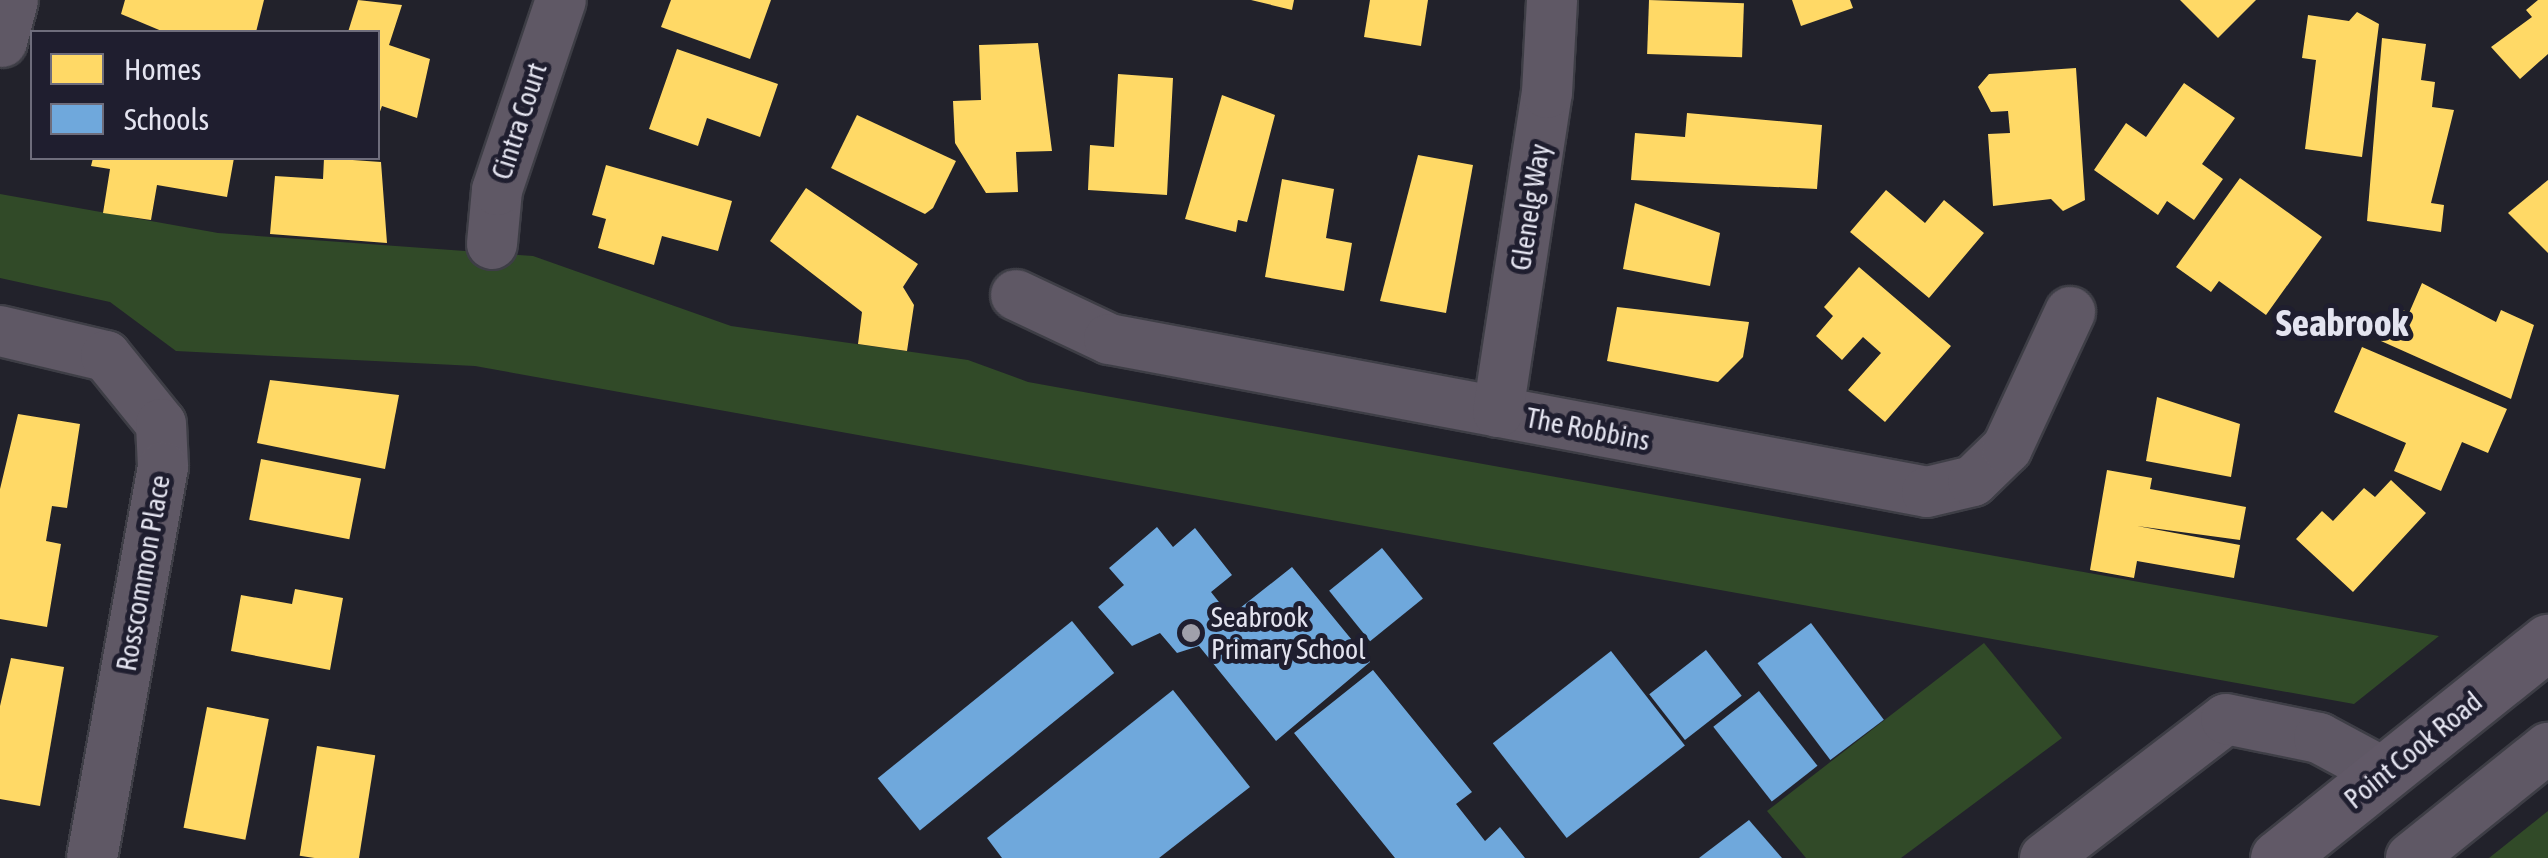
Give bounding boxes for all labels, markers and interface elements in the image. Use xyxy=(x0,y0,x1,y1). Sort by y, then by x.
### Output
legend xyxy=(30,30,380,160)
text: Homes xyxy=(124,52,201,86)
street label: Cintra Court xyxy=(484,58,554,184)
text: Schools xyxy=(124,102,209,136)
street label: Glenelg Way xyxy=(1503,141,1557,273)
district label: Seabrook xyxy=(2276,300,2408,346)
street label: The Robbins xyxy=(1523,401,1653,457)
street label: Rosscommon Place xyxy=(109,472,177,674)
place label: Seabrook Primary School xyxy=(1211,600,1366,666)
marker: Seabrook Primary School xyxy=(1180,622,1202,644)
street label: Point Cook Road xyxy=(2338,684,2488,816)

